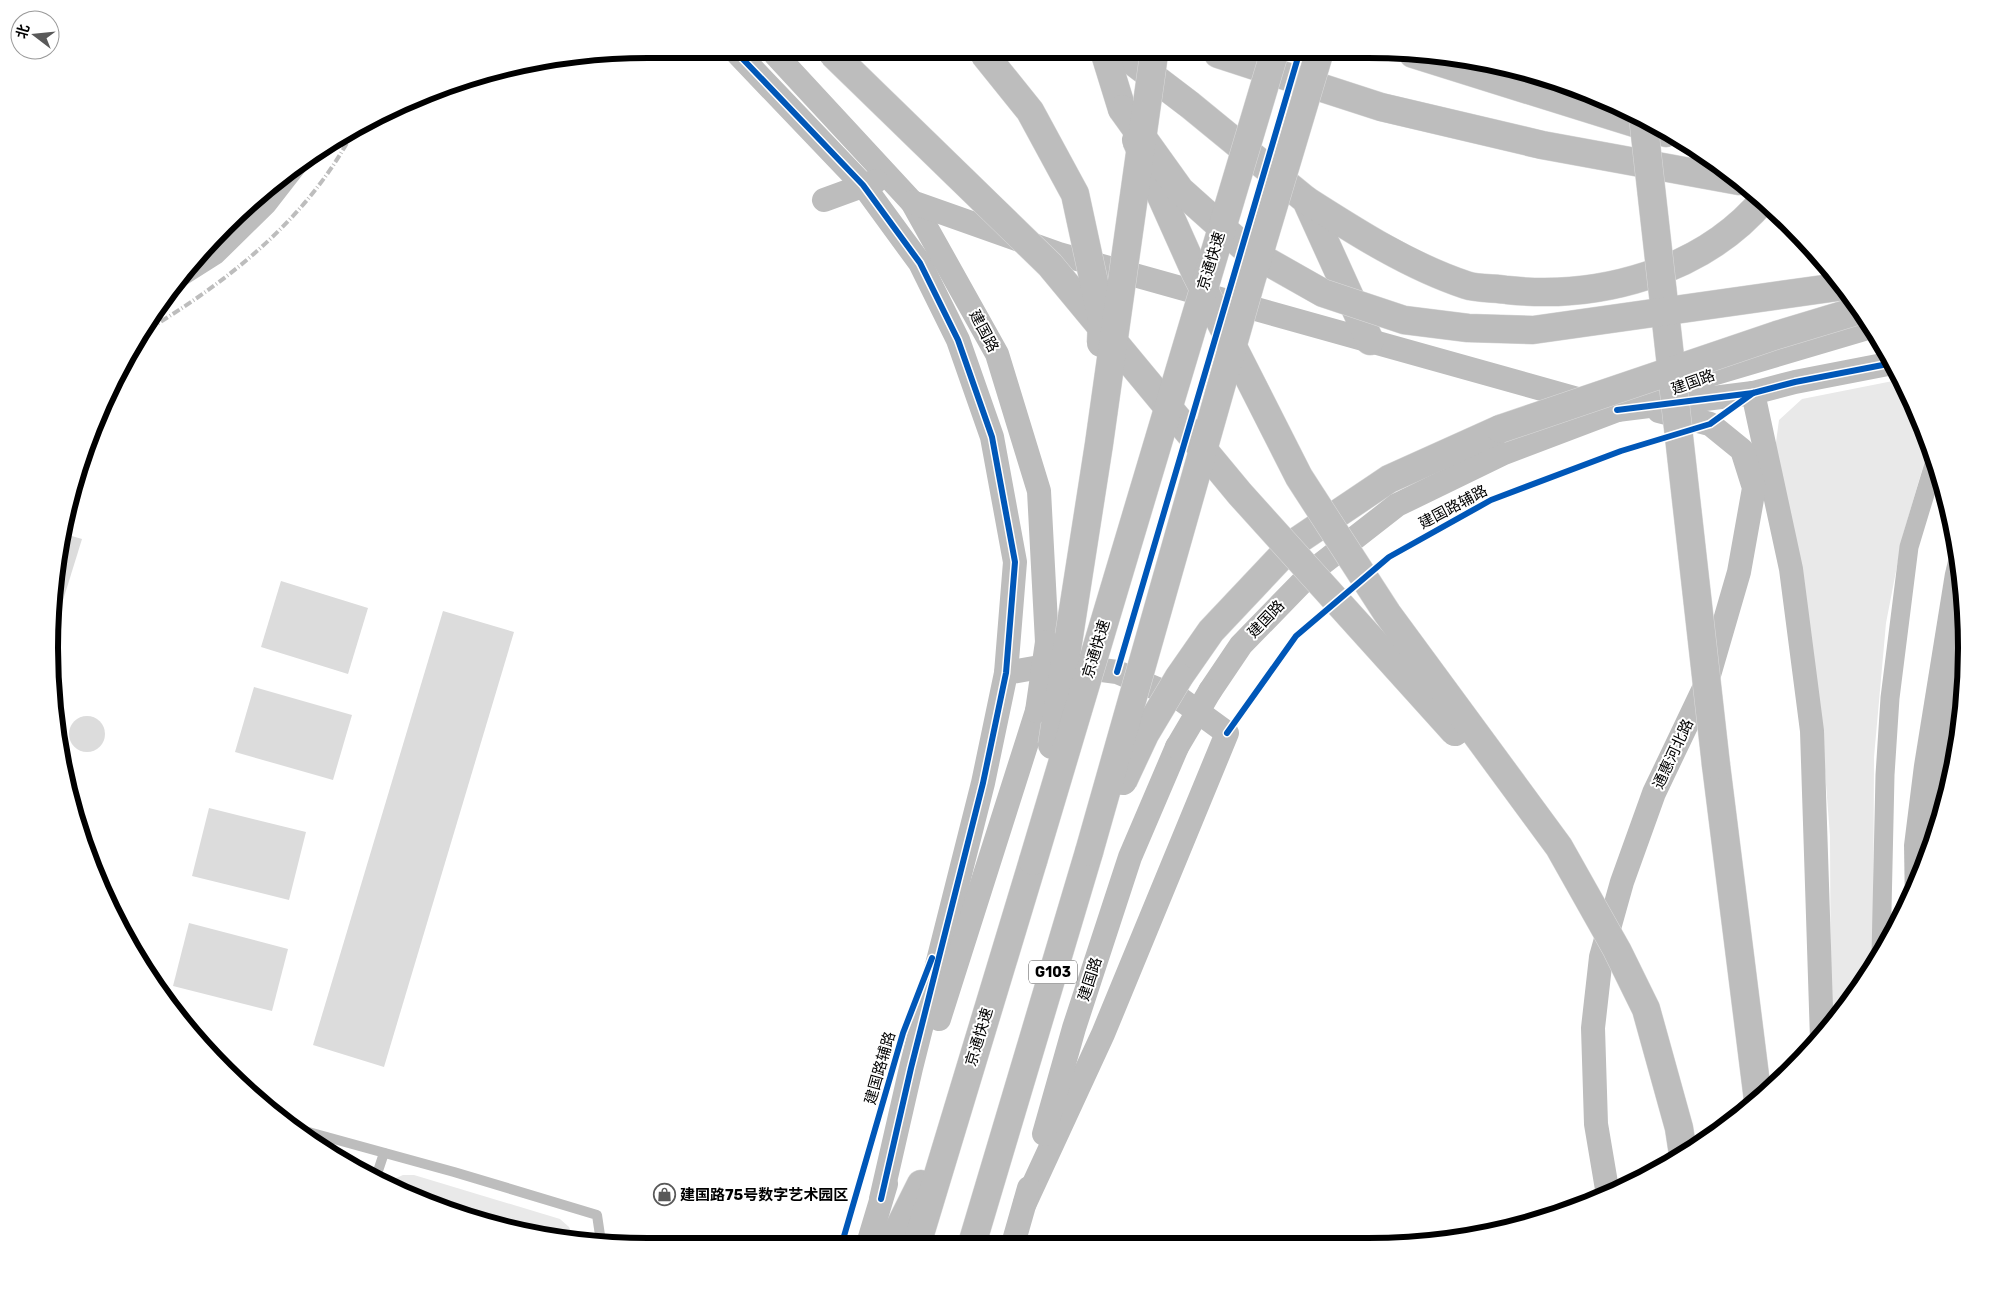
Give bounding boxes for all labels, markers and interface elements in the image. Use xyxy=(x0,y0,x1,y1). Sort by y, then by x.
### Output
north arrow xyxy=(10,10,60,60)
text: 北 xyxy=(13,22,33,41)
street label: 京通快速 xyxy=(1194,230,1228,292)
street label: 建国路 xyxy=(965,307,1003,355)
street label: 建国路 xyxy=(1669,366,1717,398)
street label: 建国路辅路 xyxy=(1416,481,1490,533)
street label: 建国路 xyxy=(1244,597,1288,641)
street label: 京通快速 xyxy=(1079,618,1113,680)
street label: 通惠河北路 xyxy=(1649,716,1697,792)
street label: 建国路 xyxy=(1074,955,1106,1003)
road number: G103 xyxy=(1029,960,1077,984)
street label: 京通快速 xyxy=(962,1006,996,1068)
street label: 建国路辅路 xyxy=(861,1029,899,1107)
shop icon: 建国路75号数字艺术园区 xyxy=(652,1183,676,1207)
place label: 建国路75号数字艺术园区 xyxy=(680,1186,848,1204)

